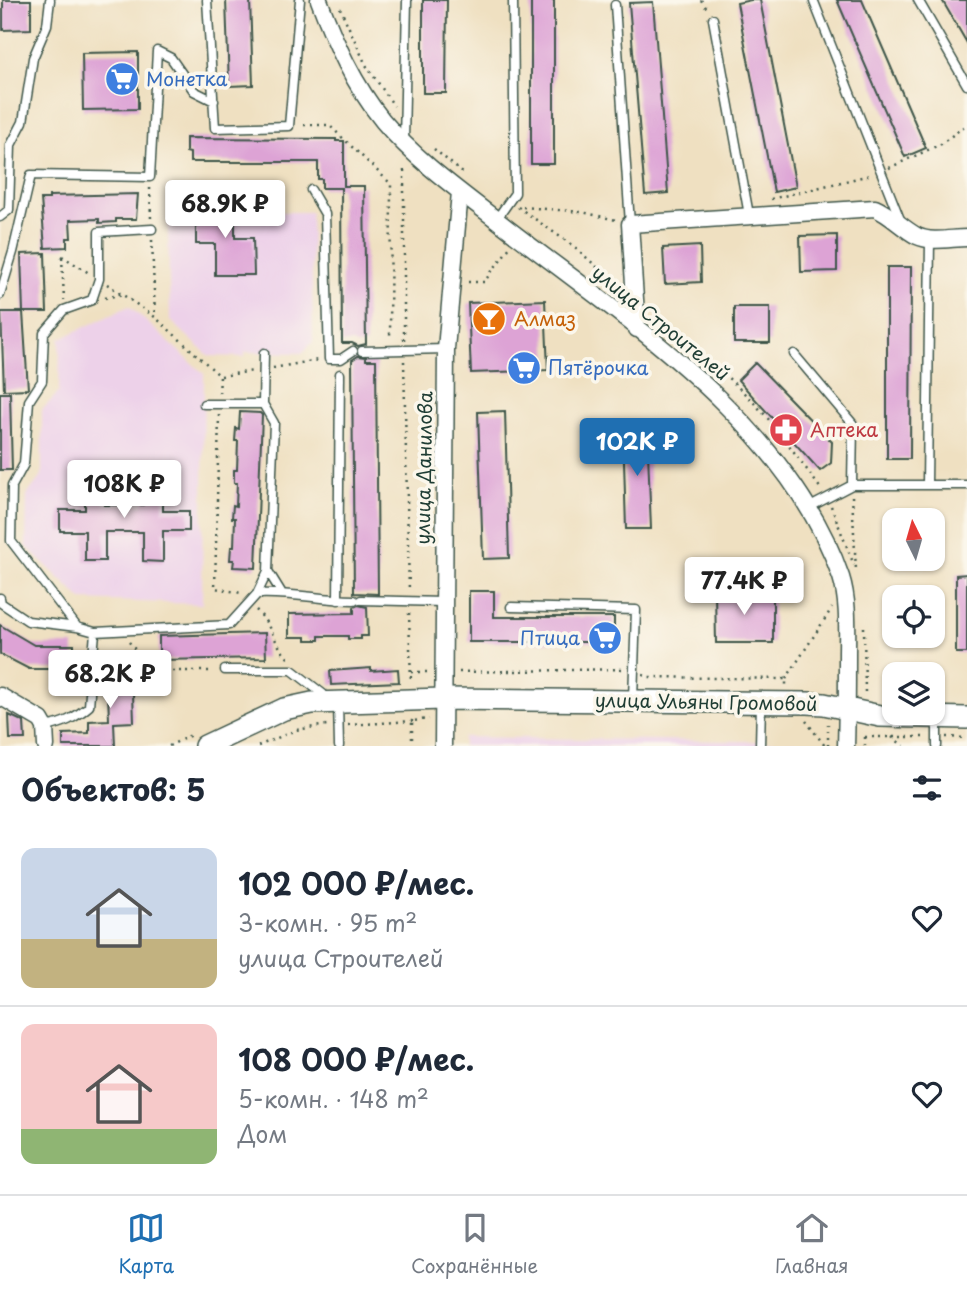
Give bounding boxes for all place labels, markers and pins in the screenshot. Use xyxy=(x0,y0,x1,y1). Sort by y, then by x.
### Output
supermarket icon: Монетка xyxy=(103,60,141,98)
place label: Монетка xyxy=(146,64,227,92)
pin: 68.9K ₽ xyxy=(160,180,290,240)
bar icon: Алмаз xyxy=(470,300,508,338)
place label: Алмаз xyxy=(514,304,576,332)
supermarket icon: Пятёрочка xyxy=(505,349,543,387)
place label: Пятёрочка xyxy=(548,353,649,381)
pharmacy icon: Аптека xyxy=(767,411,805,449)
place label: Аптека xyxy=(810,415,878,443)
pin: 102K ₽ xyxy=(580,419,694,478)
pin: 108K ₽ xyxy=(67,461,181,520)
pin: 77.4K ₽ xyxy=(679,558,809,617)
supermarket icon: Птица xyxy=(586,619,624,657)
place label: Птица xyxy=(520,623,580,651)
pin: 68.2K ₽ xyxy=(45,650,175,710)

